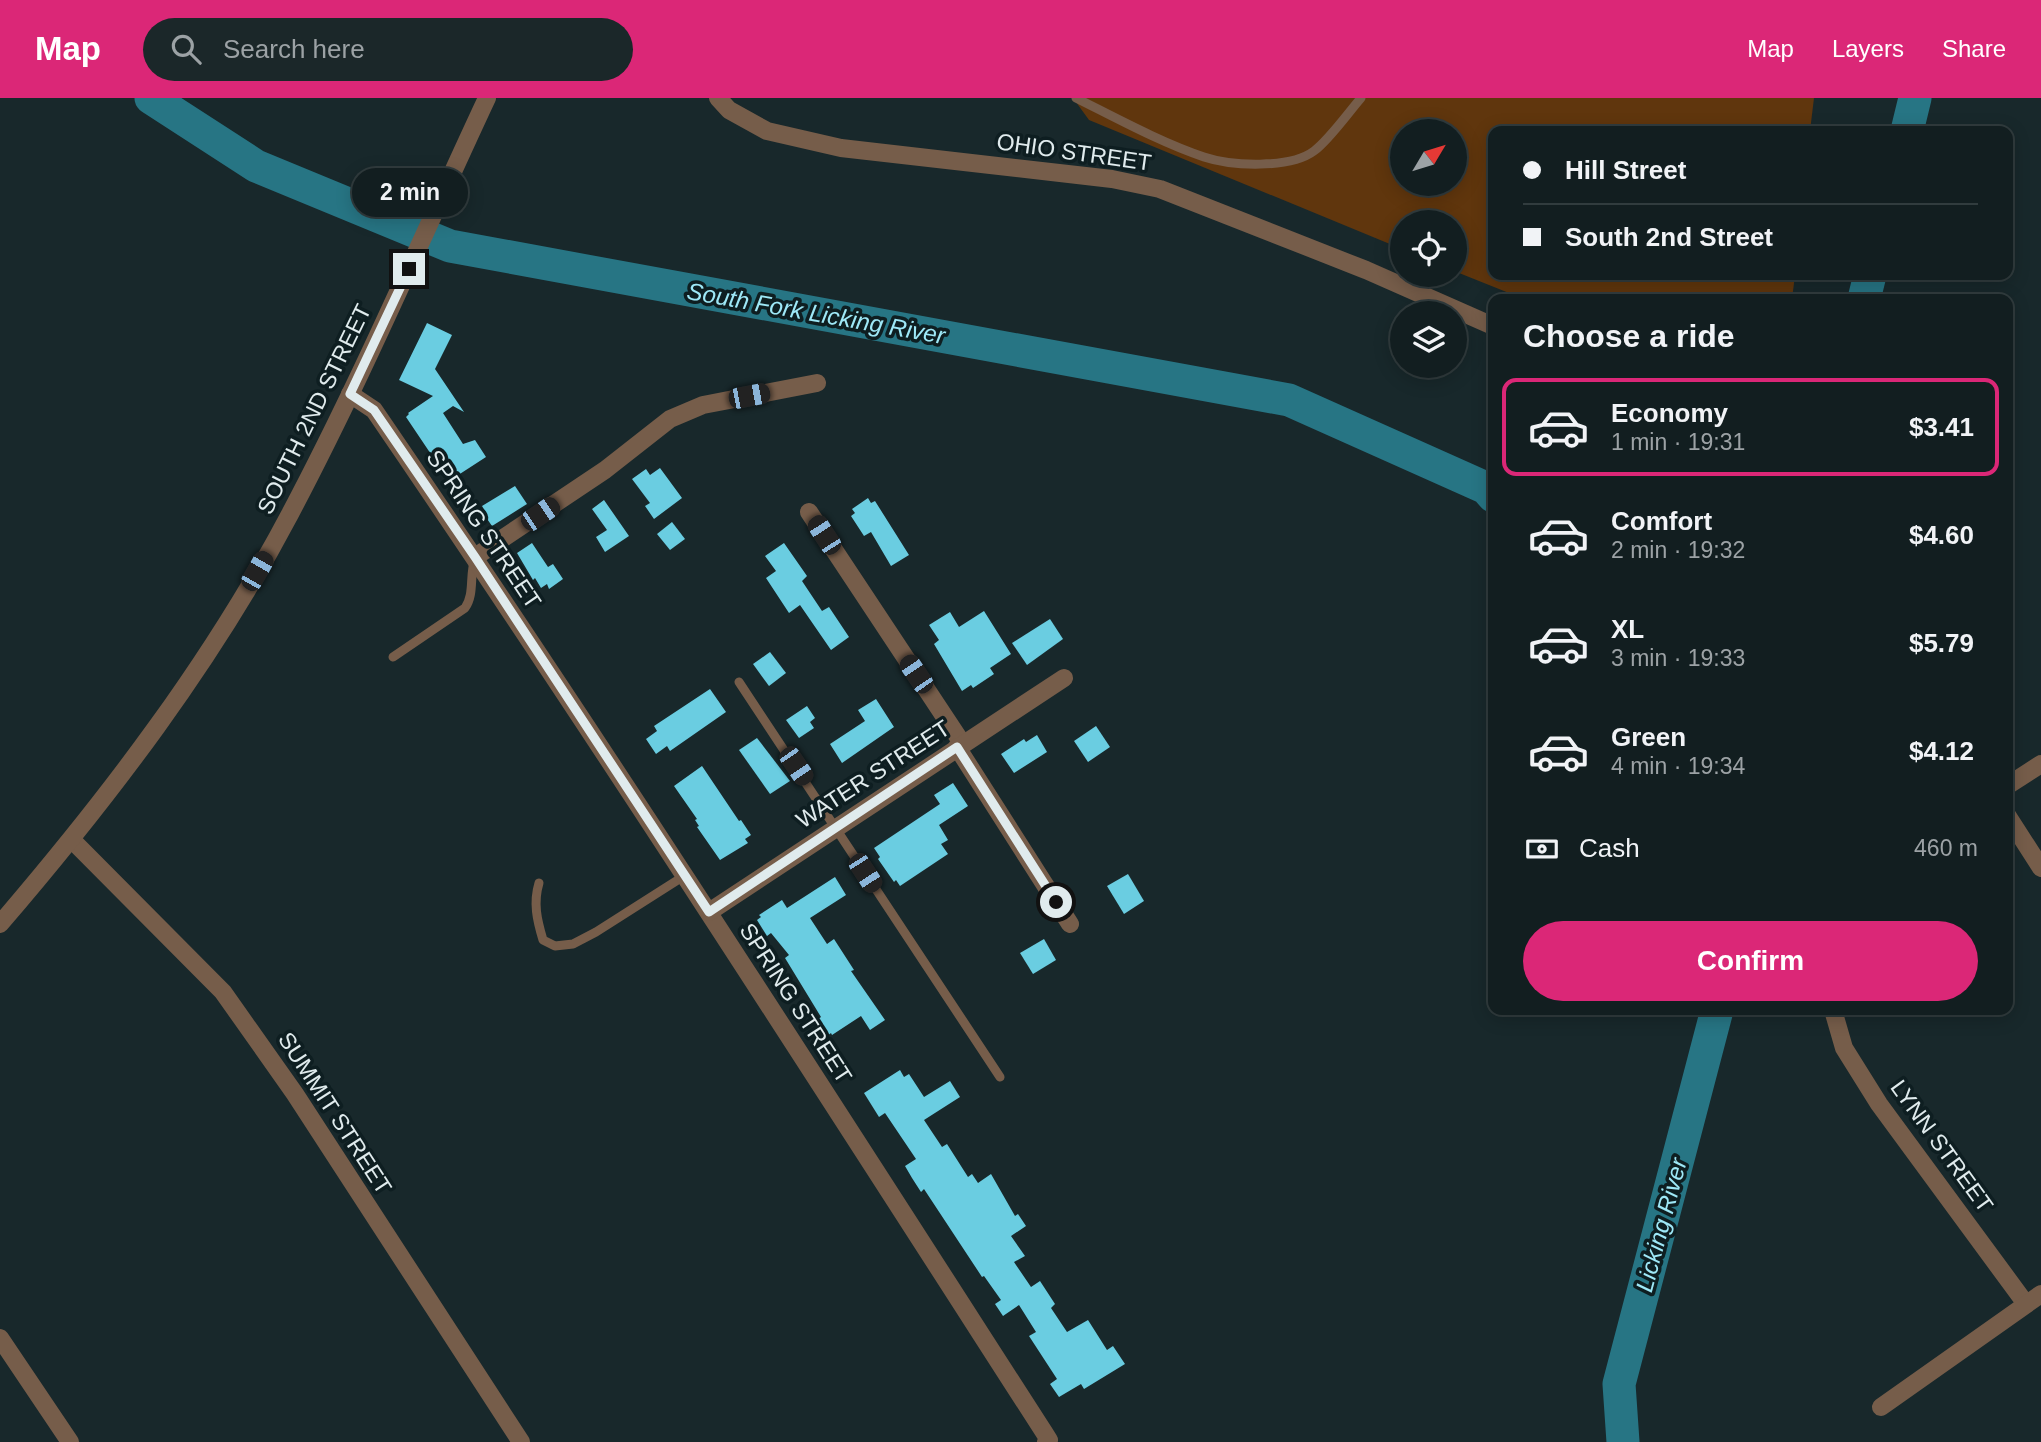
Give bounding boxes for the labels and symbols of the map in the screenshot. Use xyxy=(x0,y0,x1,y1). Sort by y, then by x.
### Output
north arrow xyxy=(1390,119,1466,196)
street label: OHIO STREET xyxy=(995,128,1153,176)
callout: 2 min xyxy=(351,167,467,216)
route end xyxy=(393,253,425,285)
water label: South Fork Licking River xyxy=(685,277,948,349)
street label: SOUTH 2ND STREET xyxy=(252,300,376,518)
car xyxy=(727,382,772,410)
street label: SPRING STREET xyxy=(421,445,547,613)
car xyxy=(517,494,564,534)
car xyxy=(804,512,845,558)
car xyxy=(238,548,277,594)
car xyxy=(896,651,937,697)
street label: WATER STREET xyxy=(791,715,955,833)
car xyxy=(776,743,817,789)
car xyxy=(845,850,886,896)
route start xyxy=(1040,886,1072,918)
street label: SPRING STREET xyxy=(735,918,857,1088)
street label: SUMMIT STREET xyxy=(273,1027,397,1199)
street label: LYNN STREET xyxy=(1885,1075,1999,1217)
water label: Licking River xyxy=(1630,1154,1692,1295)

